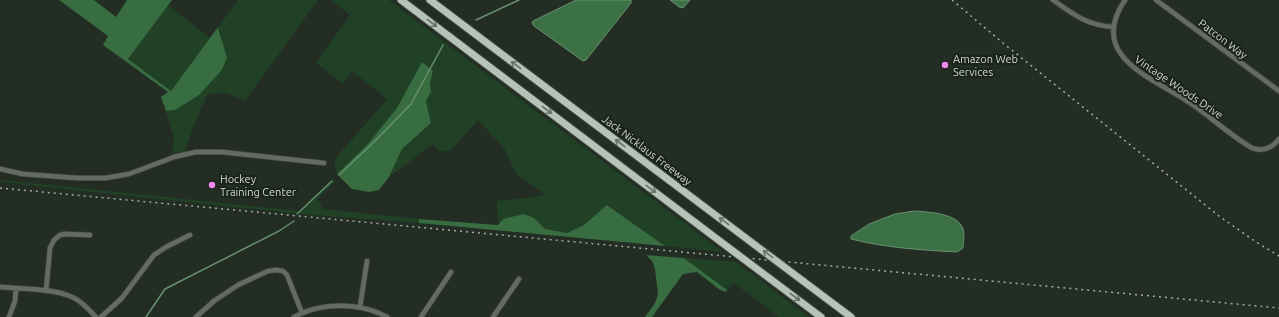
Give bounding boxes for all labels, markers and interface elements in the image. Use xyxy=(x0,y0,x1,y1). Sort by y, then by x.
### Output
street label: Patcon Way xyxy=(1196,17,1250,62)
one-way arrow xyxy=(427,19,438,28)
place label: Amazon Web Services xyxy=(953,53,1018,78)
street label: Vintage Woods Drive xyxy=(1133,53,1225,121)
marker: Amazon Web Services xyxy=(940,60,950,70)
one-way arrow xyxy=(511,61,522,69)
one-way arrow xyxy=(542,106,553,114)
street label: Jack Nicklaus Freeway xyxy=(600,112,695,188)
one-way arrow xyxy=(614,139,625,147)
place label: Hockey Training Center xyxy=(220,173,297,198)
marker: Hockey Training Center xyxy=(207,180,217,190)
one-way arrow xyxy=(645,184,656,193)
one-way arrow xyxy=(718,217,729,225)
one-way arrow xyxy=(762,250,773,258)
one-way arrow xyxy=(789,293,800,302)

